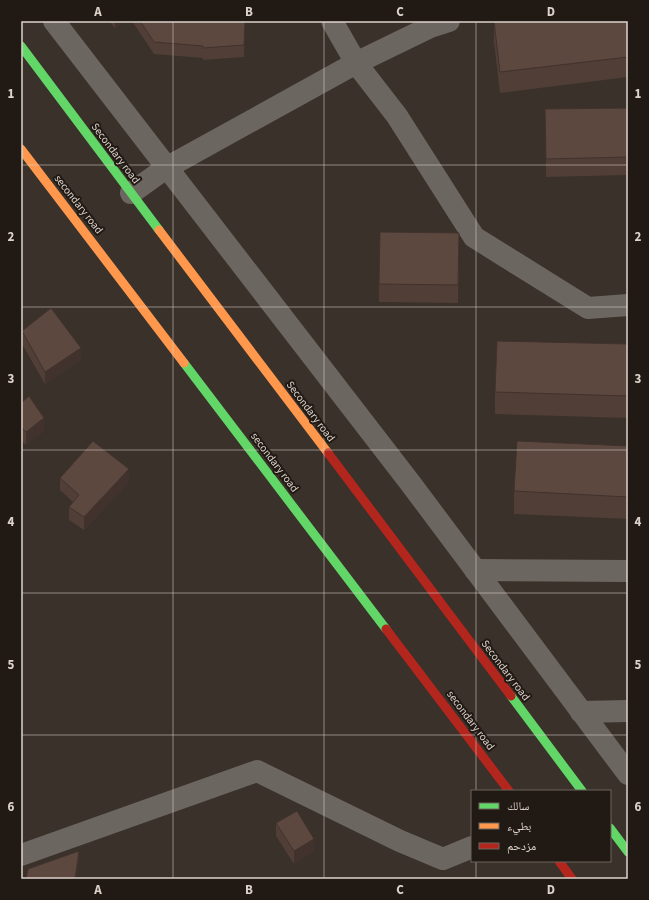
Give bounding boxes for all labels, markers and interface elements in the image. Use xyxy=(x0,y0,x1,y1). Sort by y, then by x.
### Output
text: A xyxy=(93,3,102,21)
text: B xyxy=(245,3,253,21)
text: C xyxy=(396,3,404,21)
text: D xyxy=(547,3,555,21)
text: 1 xyxy=(8,85,15,103)
text: 1 xyxy=(635,85,642,103)
street label: Secondary road xyxy=(88,120,143,187)
street label: secondary road xyxy=(51,172,106,237)
text: 2 xyxy=(8,228,15,246)
text: 2 xyxy=(635,228,642,246)
text: 3 xyxy=(8,370,15,388)
text: 3 xyxy=(635,370,642,388)
street label: Secondary road xyxy=(283,378,338,445)
street label: secondary road xyxy=(247,429,302,495)
text: 4 xyxy=(8,513,15,531)
text: 4 xyxy=(635,513,642,531)
street label: Secondary road xyxy=(478,637,533,704)
text: 5 xyxy=(8,656,15,674)
text: 5 xyxy=(635,656,642,674)
street label: secondary road xyxy=(443,687,498,753)
legend xyxy=(471,790,611,862)
text: 6 xyxy=(8,798,15,816)
text: سالك xyxy=(507,798,529,815)
text: 6 xyxy=(635,798,642,816)
text: بطيء xyxy=(507,818,531,836)
text: مزدحم xyxy=(507,838,536,855)
text: A xyxy=(93,881,102,899)
text: B xyxy=(245,881,253,899)
text: C xyxy=(396,881,404,899)
text: D xyxy=(547,881,555,899)

